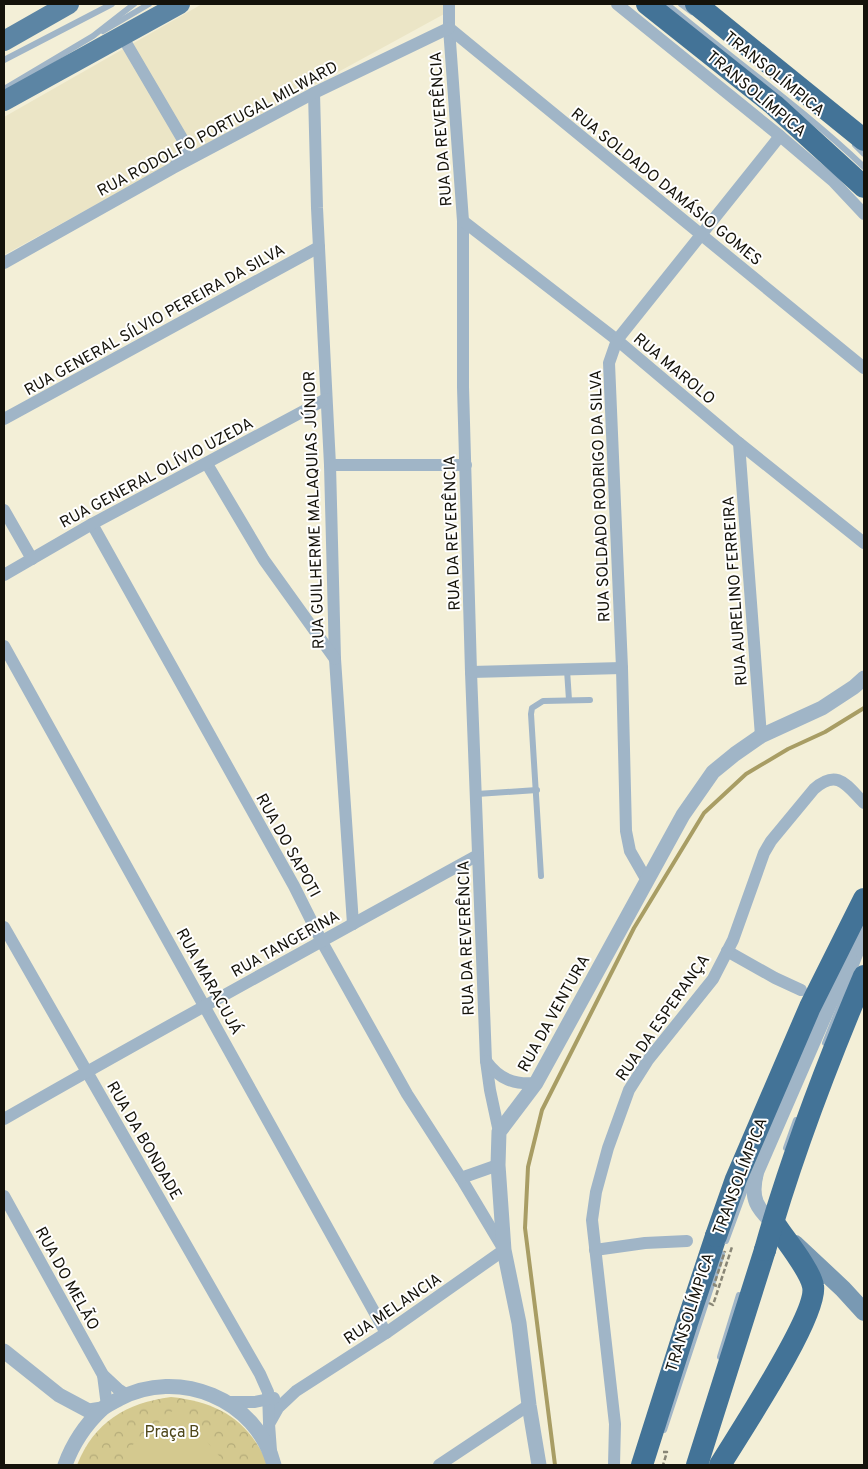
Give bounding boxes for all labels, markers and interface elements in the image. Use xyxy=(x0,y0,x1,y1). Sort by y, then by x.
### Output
street label: TRANSOLÍMPICA xyxy=(721,26,829,120)
street label: TRANSOLÍMPICA xyxy=(703,46,811,140)
street label: RUA DA REVERÊNCIA xyxy=(425,51,457,207)
street label: RUA RODOLFO PORTUGAL MILWARD xyxy=(94,58,342,202)
street label: RUA SOLDADO DAMÁSIO GOMES xyxy=(566,103,766,271)
street label: RUA GENERAL SÍLVIO PEREIRA DA SILVA xyxy=(20,239,289,401)
street label: RUA MAROLO xyxy=(629,329,719,410)
street label: RUA SOLDADO RODRIGO DA SILVA xyxy=(587,369,615,622)
street label: RUA GUILHERME MALAQUIAS JÚNIOR xyxy=(298,370,330,650)
street label: RUA GENERAL OLÍVIO UZEDA xyxy=(56,412,257,533)
street label: RUA DA REVERÊNCIA xyxy=(438,455,466,611)
street label: RUA AURELINO FERREIRA xyxy=(719,495,753,687)
street label: RUA DO SAPOTI xyxy=(250,791,324,901)
street label: RUA DA REVERÊNCIA xyxy=(452,860,480,1016)
street label: RUA TANGERINA xyxy=(228,907,344,983)
street label: RUA MARACUJÁ xyxy=(171,924,248,1039)
street label: RUA DA ESPERANÇA xyxy=(612,951,715,1086)
street label: RUA DA VENTURA xyxy=(514,952,595,1076)
street label: RUA DA BONDADE xyxy=(101,1078,185,1204)
street label: TRANSOLÍMPICA xyxy=(707,1114,773,1238)
street label: RUA DO MELÃO xyxy=(30,1222,105,1334)
street label: TRANSOLÍMPICA xyxy=(660,1250,720,1375)
street label: RUA MELANCIA xyxy=(340,1270,446,1350)
park label: Praça B xyxy=(144,1423,200,1443)

